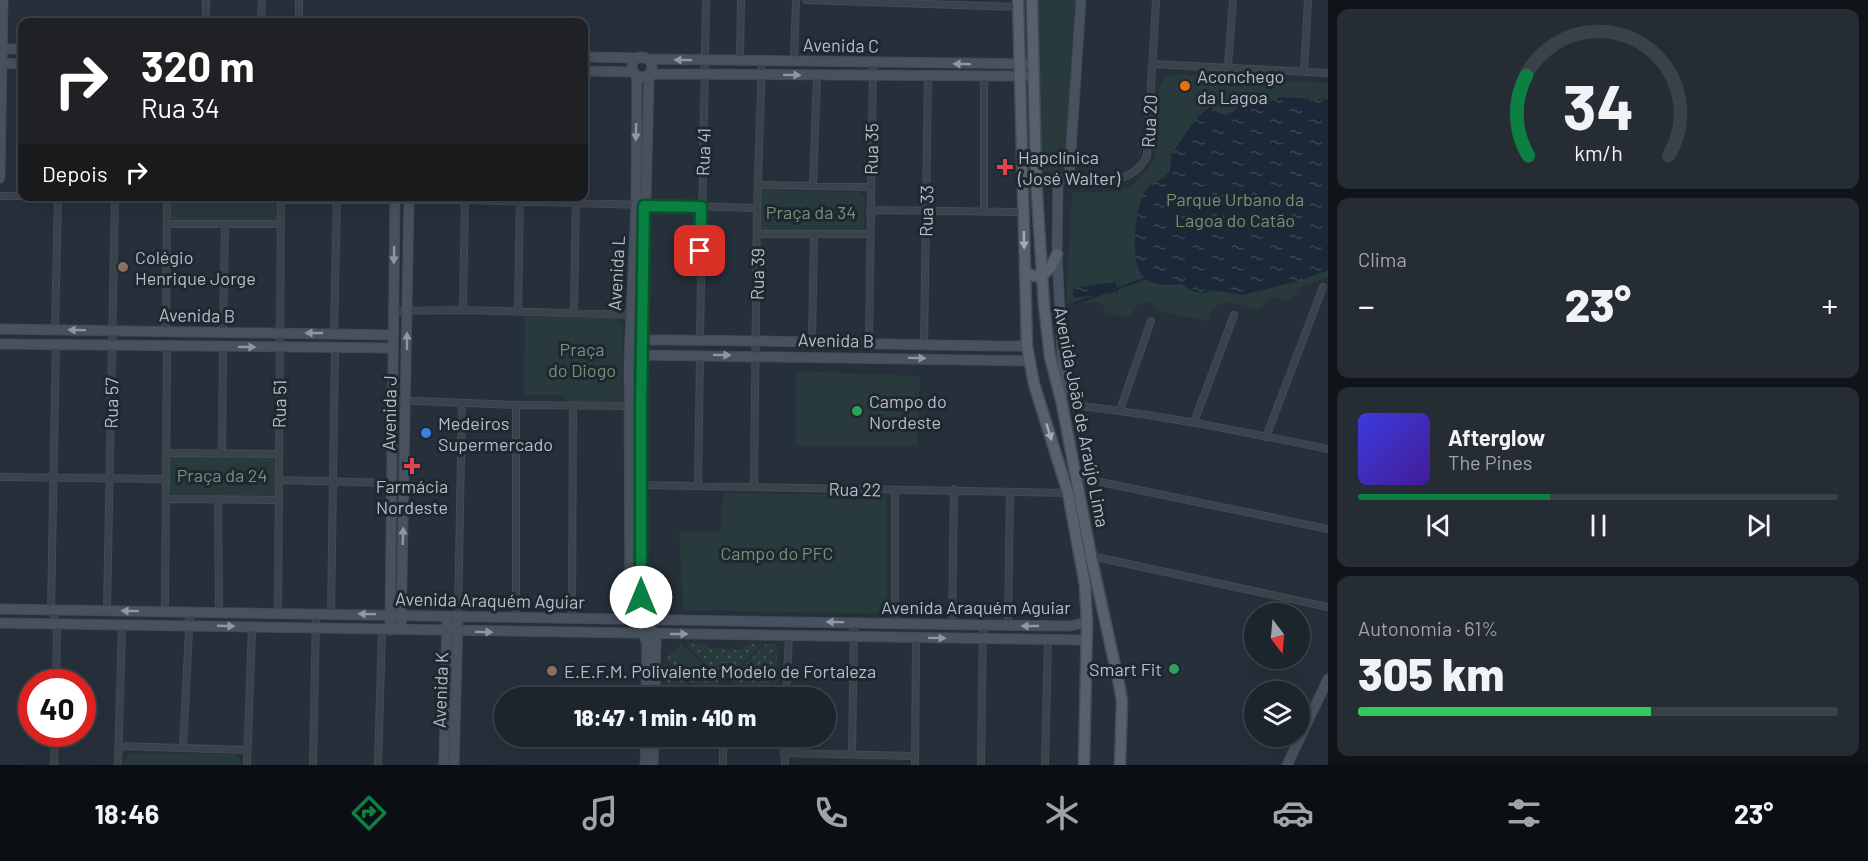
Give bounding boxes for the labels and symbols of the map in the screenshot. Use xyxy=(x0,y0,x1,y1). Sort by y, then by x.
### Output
street label: Avenida C xyxy=(803,33,879,57)
one-way arrow xyxy=(673,55,692,64)
one-way arrow xyxy=(952,59,971,68)
place label: Aconchego da Lagoa xyxy=(1197,65,1284,108)
one-way arrow xyxy=(783,71,802,80)
marker: Aconchego da Lagoa xyxy=(1178,79,1192,93)
street label: Rua 20 xyxy=(1137,94,1161,148)
one-way arrow xyxy=(632,122,641,141)
street label: Rua 35 xyxy=(860,123,882,175)
street label: Rua 41 xyxy=(691,128,715,176)
place label: Hapclínica (José Walter) xyxy=(1017,146,1120,189)
marker: Hapclínica (José Walter) xyxy=(996,158,1014,176)
street label: Rua 33 xyxy=(915,185,937,237)
park label: Parque Urbano da Lagoa do Catão xyxy=(1166,188,1304,231)
park label: Praça da 34 xyxy=(766,201,856,223)
pin xyxy=(674,225,725,276)
one-way arrow xyxy=(1019,230,1029,249)
street label: Avenida L xyxy=(603,235,629,311)
one-way arrow xyxy=(390,245,399,264)
place label: Colégio Henrique Jorge xyxy=(135,246,256,289)
street label: Rua 39 xyxy=(746,248,768,300)
marker: Colégio Henrique Jorge xyxy=(116,260,130,274)
street label: Avenida B xyxy=(159,303,235,327)
street label: Avenida João de Araújo Lima xyxy=(1050,305,1114,529)
one-way arrow xyxy=(68,325,87,335)
one-way arrow xyxy=(305,328,324,338)
street label: Avenida B xyxy=(798,328,874,352)
one-way arrow xyxy=(402,332,412,351)
park label: Praça do Diogo xyxy=(548,338,616,381)
one-way arrow xyxy=(238,342,257,351)
one-way arrow xyxy=(712,350,731,360)
one-way arrow xyxy=(907,354,926,363)
street label: Avenida J xyxy=(377,375,401,451)
street label: Rua 57 xyxy=(100,377,122,429)
street label: Rua 51 xyxy=(268,380,290,428)
place label: Campo do Nordeste xyxy=(869,390,947,433)
marker: Campo do Nordeste xyxy=(850,404,864,418)
place label: Medeiros Supermercado xyxy=(438,412,553,455)
one-way arrow xyxy=(1045,423,1054,441)
marker: Medeiros Supermercado xyxy=(419,426,433,440)
marker: Farmácia Nordeste xyxy=(405,459,419,473)
park label: Praça da 24 xyxy=(177,464,267,486)
place label: Farmácia Nordeste xyxy=(376,475,448,518)
street label: Rua 22 xyxy=(828,478,882,500)
one-way arrow xyxy=(398,526,407,545)
park label: Campo do PFC xyxy=(720,542,834,564)
position arrow xyxy=(609,565,673,629)
street label: Avenida Araquém Aguiar xyxy=(395,587,585,613)
street label: Avenida Araquém Aguiar xyxy=(881,596,1071,618)
north arrow xyxy=(1244,603,1310,669)
one-way arrow xyxy=(120,606,139,615)
one-way arrow xyxy=(357,609,376,619)
one-way arrow xyxy=(825,617,844,627)
one-way arrow xyxy=(1020,621,1039,631)
one-way arrow xyxy=(217,622,236,631)
one-way arrow xyxy=(475,627,494,637)
one-way arrow xyxy=(670,629,689,639)
one-way arrow xyxy=(928,634,947,643)
street label: Avenida K xyxy=(428,652,452,728)
place label: Smart Fit xyxy=(1089,658,1162,680)
place label: E.E.F.M. Polivalente Modelo de Fortaleza xyxy=(564,660,876,682)
marker: Smart Fit xyxy=(1167,662,1181,676)
marker: E.E.F.M. Polivalente Modelo de Fortaleza xyxy=(545,664,559,678)
speed limit sign: 40 xyxy=(18,669,96,747)

